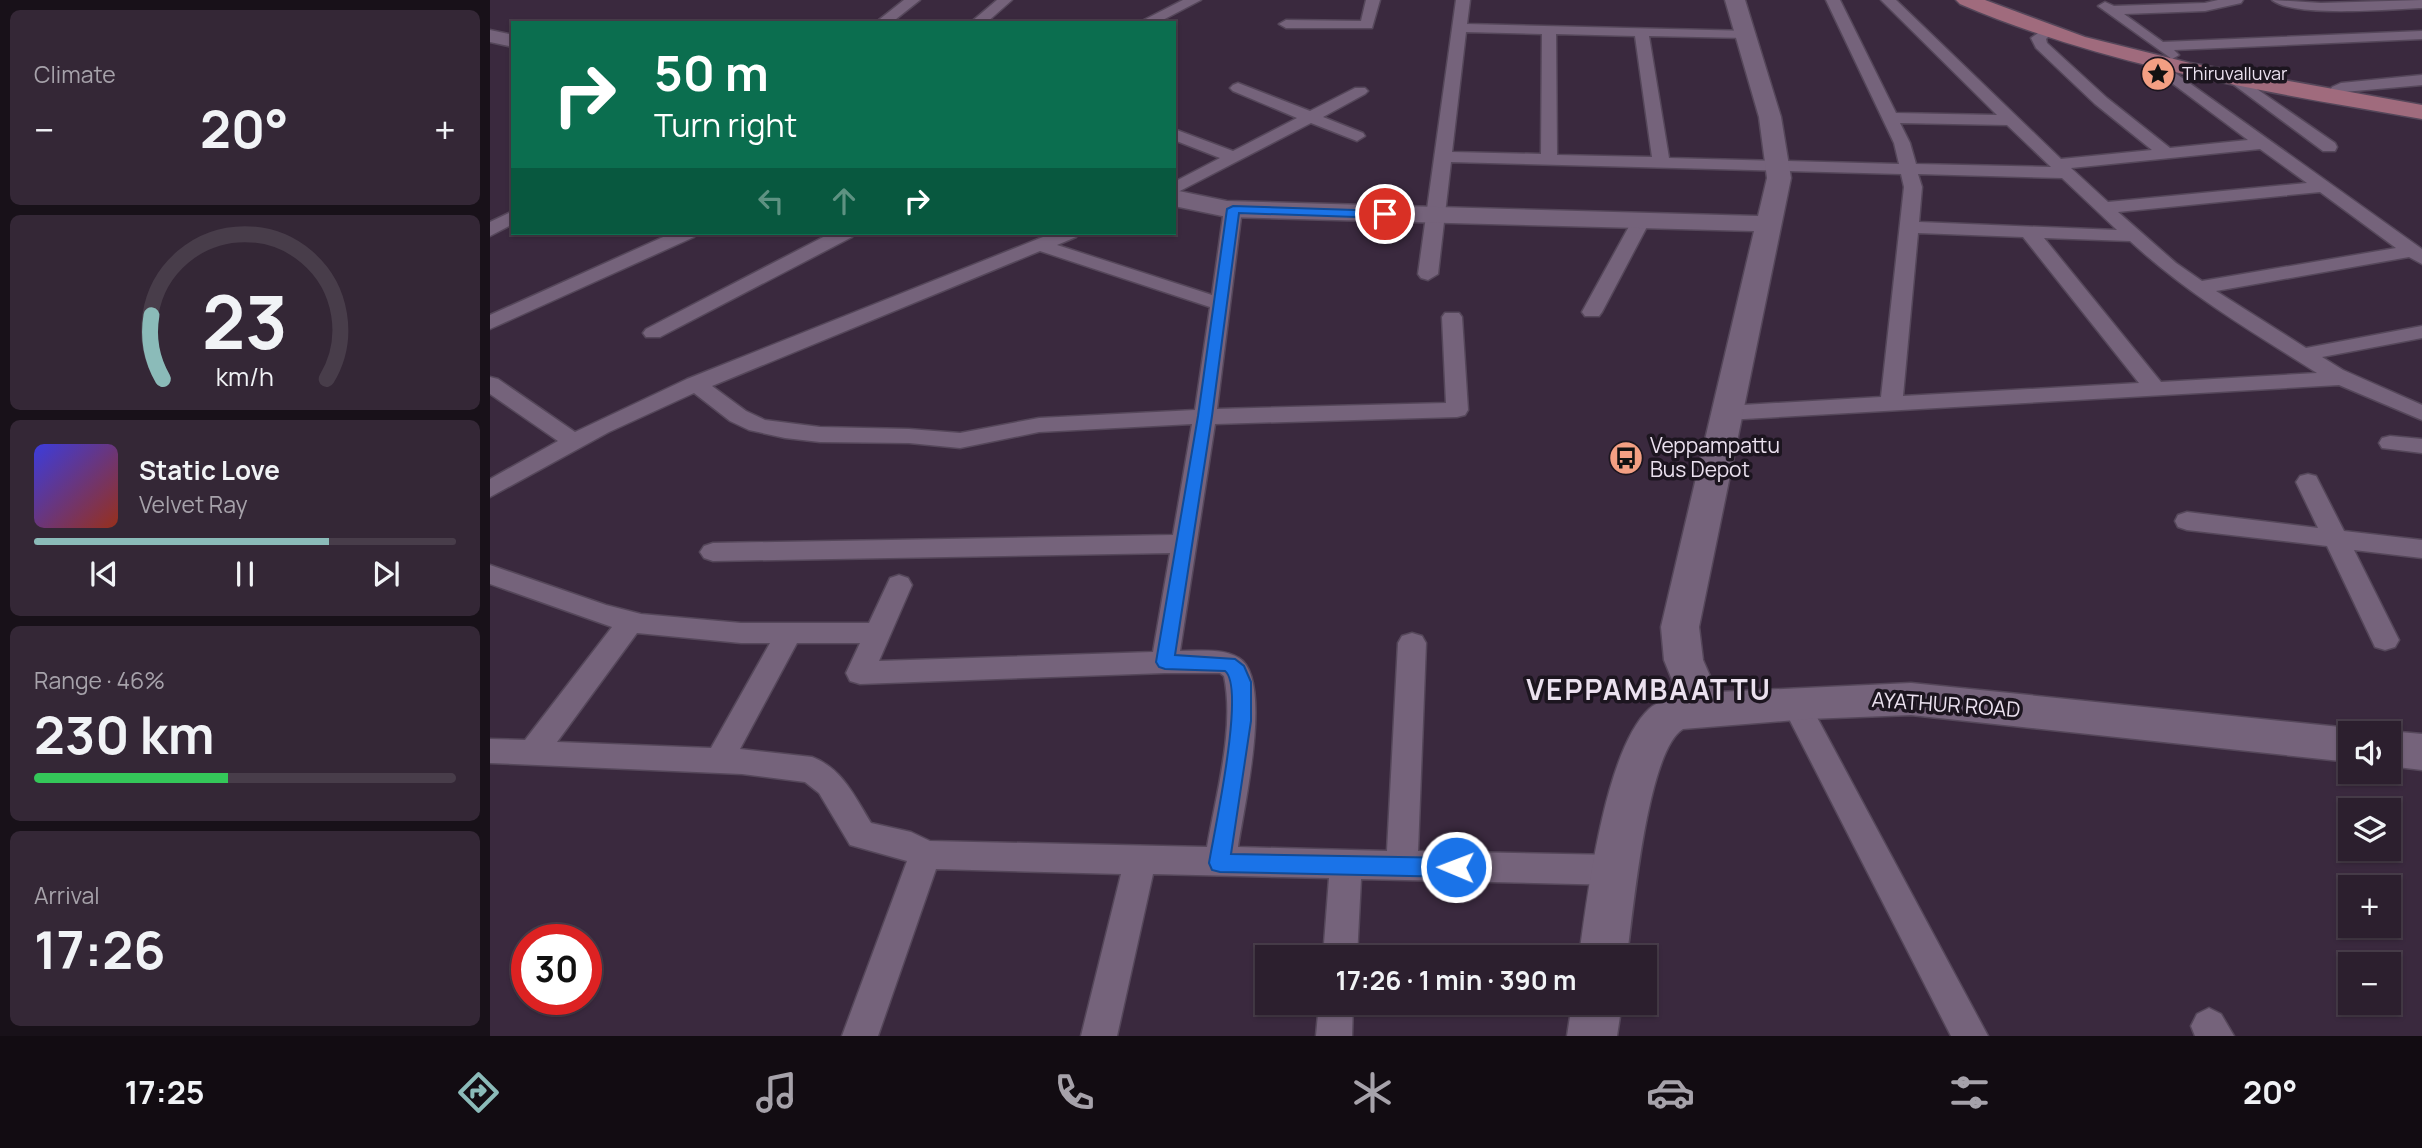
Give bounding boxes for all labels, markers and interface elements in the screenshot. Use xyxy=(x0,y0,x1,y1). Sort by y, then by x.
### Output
text: 50 m xyxy=(654,39,769,106)
icon: right xyxy=(539,49,630,140)
place icon: Thiruvalluvar xyxy=(2139,55,2177,93)
text: Climate xyxy=(34,58,116,90)
place label: Thiruvalluvar xyxy=(2182,61,2288,85)
text: 20° xyxy=(200,93,289,164)
text: − xyxy=(34,103,55,155)
text: + xyxy=(434,103,456,155)
text: Turn right xyxy=(654,103,797,147)
icon: left xyxy=(752,182,790,220)
icon: ahead xyxy=(825,182,863,220)
icon: right xyxy=(898,182,936,220)
pin xyxy=(1355,184,1415,244)
icon: arrive xyxy=(1366,195,1404,233)
text: 23 xyxy=(202,271,288,371)
text: km/h xyxy=(216,359,274,394)
place label: Veppampattu Bus Depot xyxy=(1650,431,1780,483)
bus stop icon: Veppampattu Bus Depot xyxy=(1607,439,1645,477)
text: Static Love xyxy=(139,452,280,488)
text: Velvet Ray xyxy=(139,488,248,520)
icon: previous xyxy=(85,555,123,593)
icon: pause xyxy=(226,555,264,593)
icon: next xyxy=(367,555,405,593)
text: Range · 46% xyxy=(34,664,165,696)
district label: VEPPAMBAATTU xyxy=(1526,670,1772,708)
street label: AYATHUR ROAD xyxy=(1871,685,2021,723)
text: 230 km xyxy=(34,699,215,770)
map controls xyxy=(2338,721,2401,1015)
button: sound xyxy=(2338,721,2401,784)
button: layers xyxy=(2338,798,2401,861)
position arrow xyxy=(1419,830,1493,904)
button: + xyxy=(2338,875,2401,938)
text: Arrival xyxy=(34,879,100,911)
text: 17:26 xyxy=(34,914,166,985)
speed limit sign: 30 xyxy=(511,924,602,1015)
button: − xyxy=(2338,952,2401,1015)
text: 17:26 · 1 min · 390 m xyxy=(1336,962,1576,998)
icon: directions xyxy=(454,1068,503,1117)
icon: music xyxy=(752,1068,801,1117)
icon: phone xyxy=(1050,1068,1099,1117)
icon: climate xyxy=(1348,1068,1397,1117)
icon: car xyxy=(1646,1068,1695,1117)
icon: filters xyxy=(1945,1068,1994,1117)
text: 17:25 xyxy=(125,1070,204,1114)
text: 20° xyxy=(2243,1070,2297,1114)

